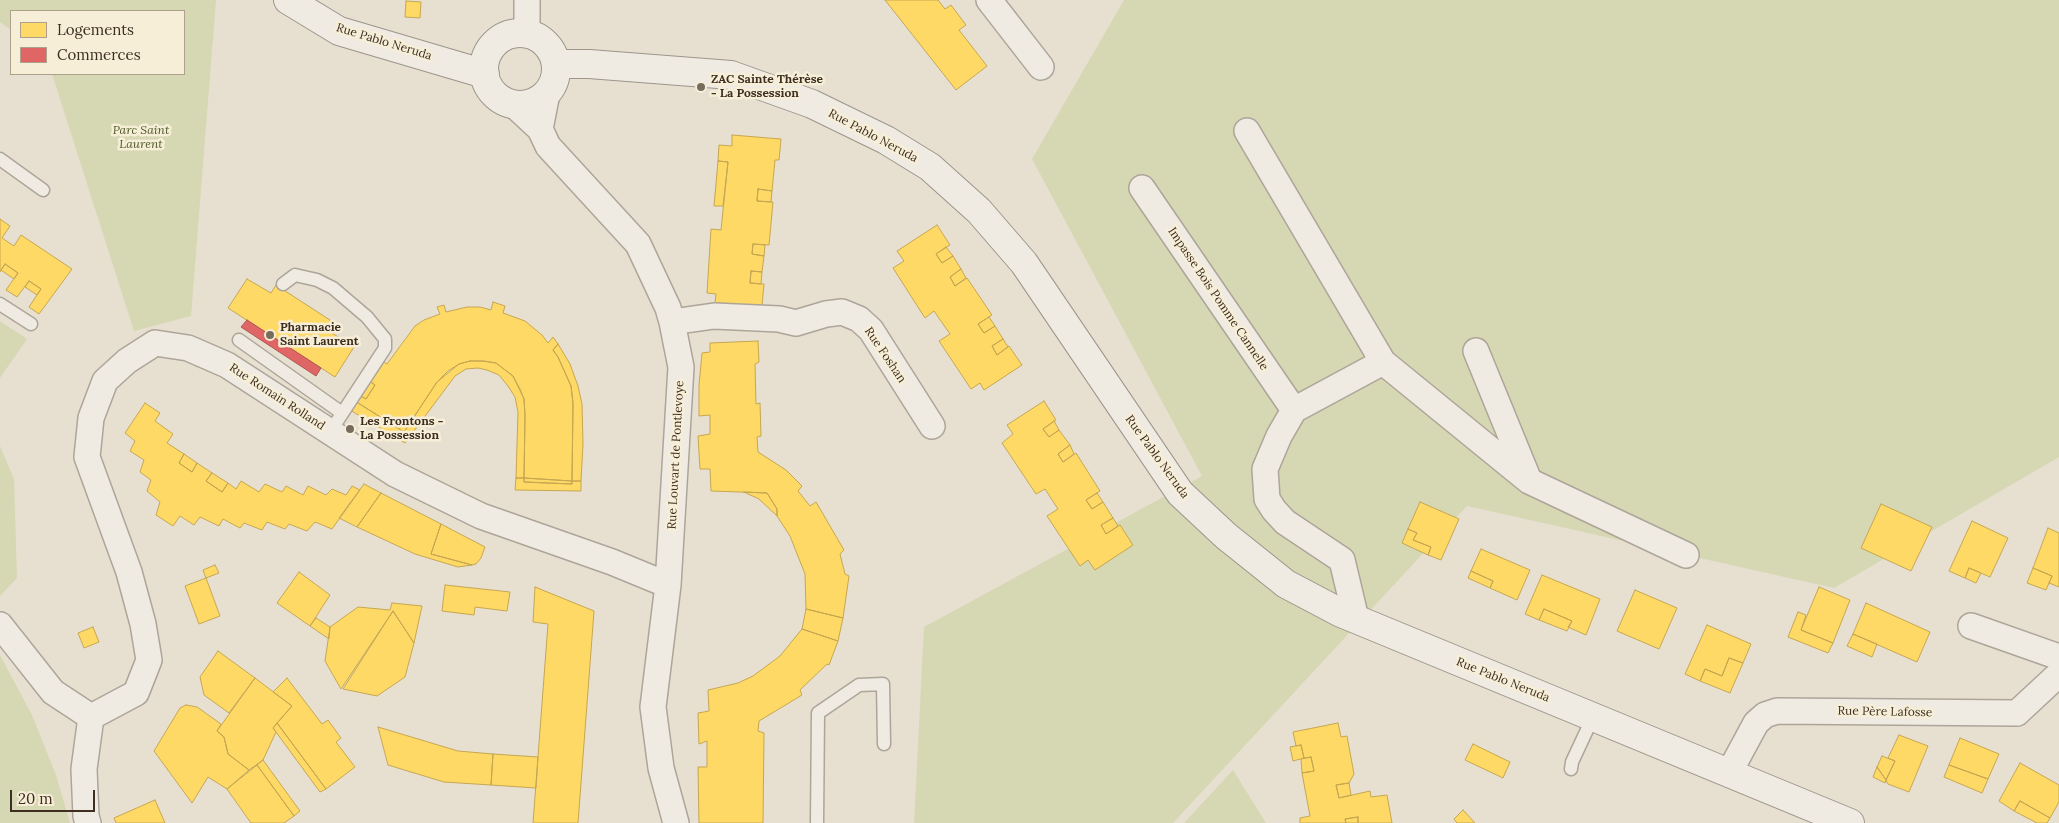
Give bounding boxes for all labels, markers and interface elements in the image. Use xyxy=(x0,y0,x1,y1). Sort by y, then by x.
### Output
legend xyxy=(10,10,185,75)
text: Logements xyxy=(57,20,134,39)
street label: Rue Pablo Neruda xyxy=(334,21,434,63)
text: Commerces xyxy=(57,45,141,64)
place label: ZAC Sainte Thérèse - La Possession xyxy=(711,73,823,101)
marker: ZAC Sainte Thérèse - La Possession xyxy=(695,81,707,93)
street label: Rue Pablo Neruda xyxy=(826,106,920,166)
park label: Parc Saint Laurent xyxy=(113,124,169,152)
street label: Impasse Bois Pomme Cannelle xyxy=(1165,225,1271,373)
place label: Pharmacie Saint Laurent xyxy=(280,321,359,349)
street label: Rue Foshan xyxy=(861,324,909,386)
marker: Pharmacie Saint Laurent xyxy=(264,329,276,341)
street label: Rue Romain Rolland xyxy=(226,361,328,433)
street label: Rue Louvart de Pontlevoye xyxy=(665,380,687,530)
street label: Rue Pablo Neruda xyxy=(1122,413,1192,501)
place label: Les Frontons - La Possession xyxy=(360,415,443,443)
marker: Les Frontons - La Possession xyxy=(344,423,356,435)
street label: Rue Pablo Neruda xyxy=(1454,655,1552,705)
street label: Rue Père Lafosse xyxy=(1837,704,1933,720)
scale bar xyxy=(12,780,98,812)
text: 20 m xyxy=(18,789,53,808)

